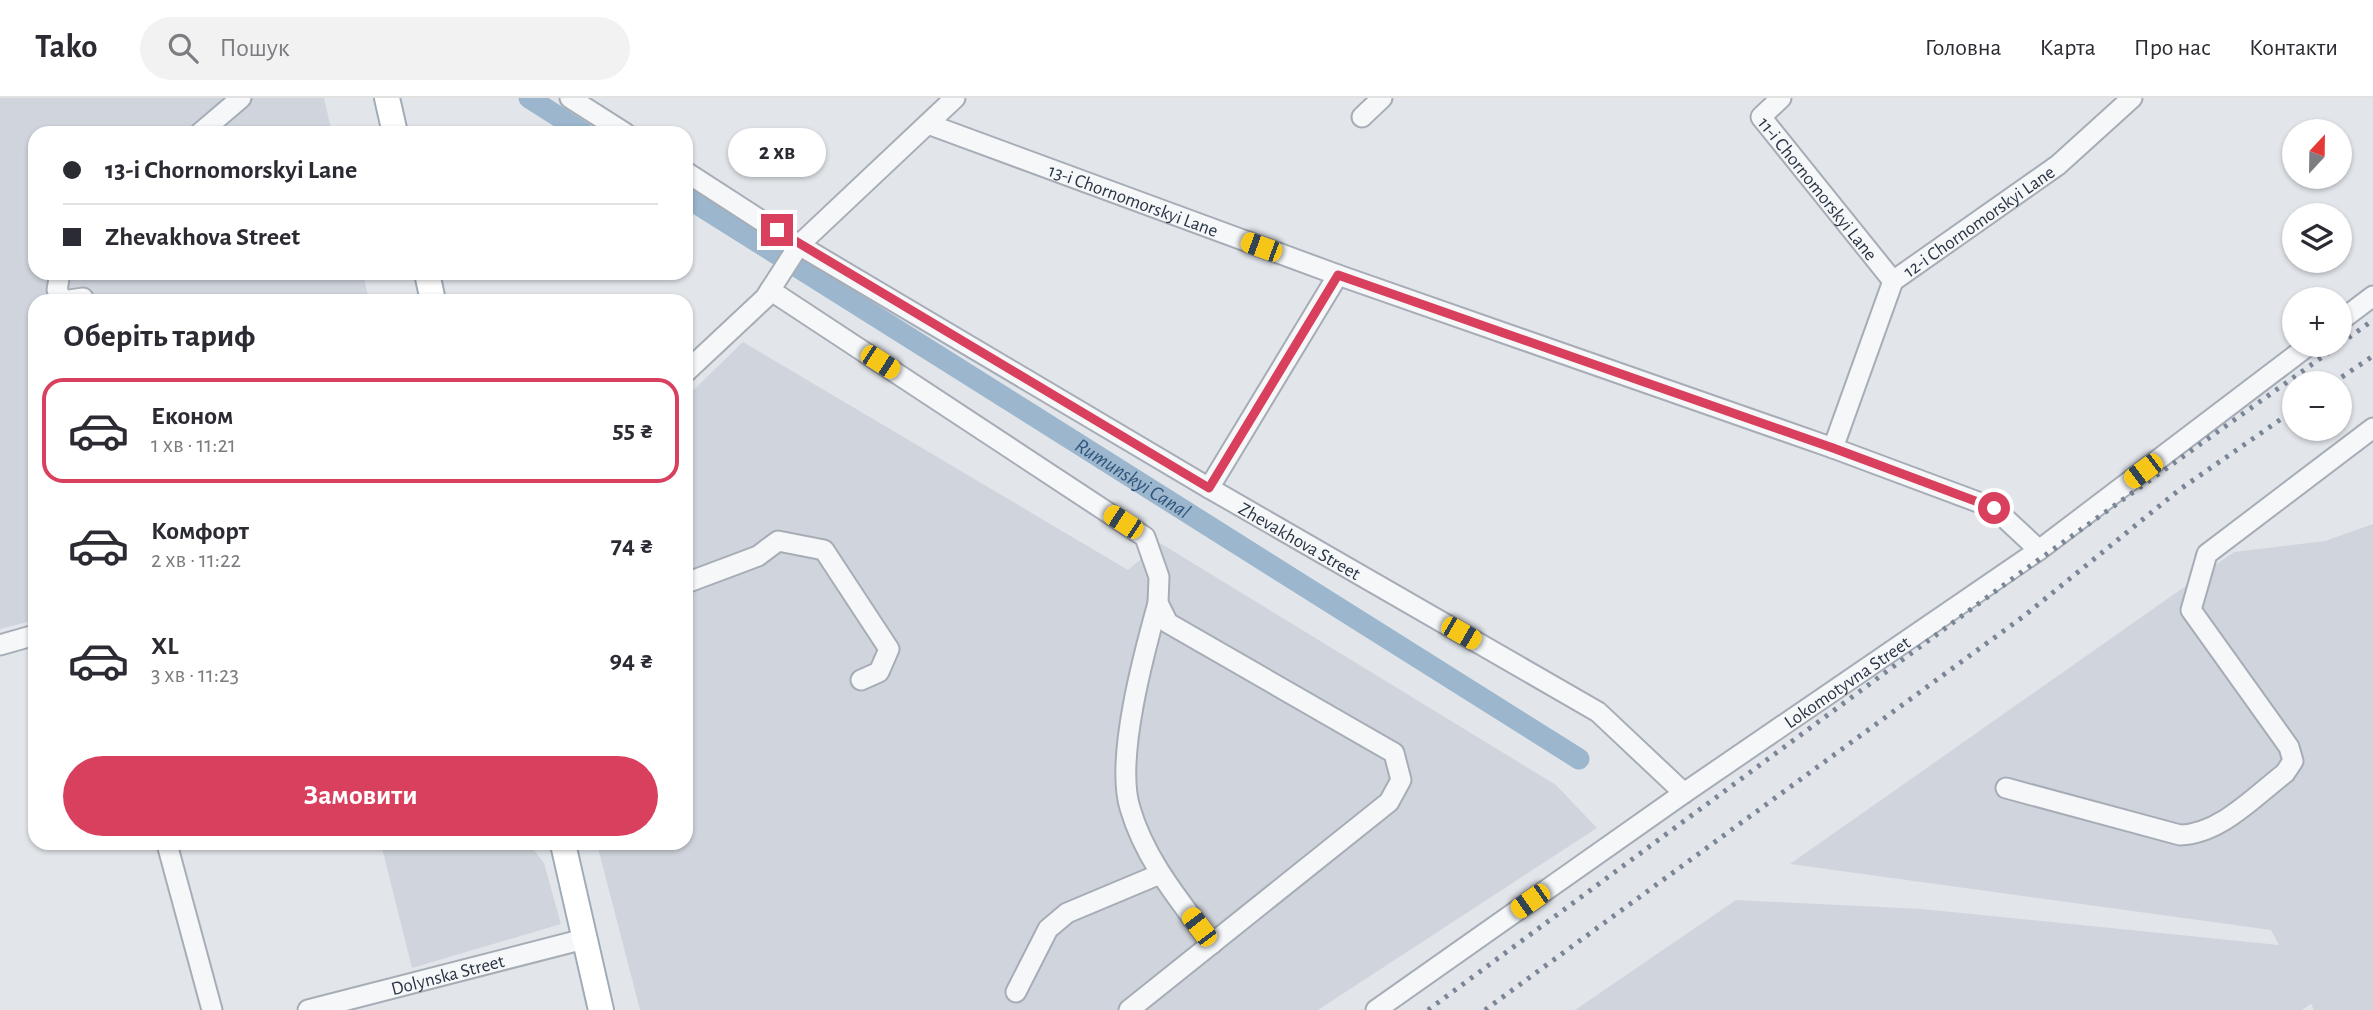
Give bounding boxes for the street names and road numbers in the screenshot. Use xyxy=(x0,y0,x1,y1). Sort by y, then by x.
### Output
street label: 11-i Chornomorskyi Lane xyxy=(1754,114,1880,264)
street label: 13-i Chornomorskyi Lane xyxy=(1046,161,1220,241)
street label: 12-i Chornomorskyi Lane xyxy=(1900,163,2058,282)
street label: Zhevakhova Street xyxy=(1235,499,1363,584)
street label: Lokomotyvna Street xyxy=(1781,633,1914,732)
street label: Dolynska Street xyxy=(389,952,506,999)

